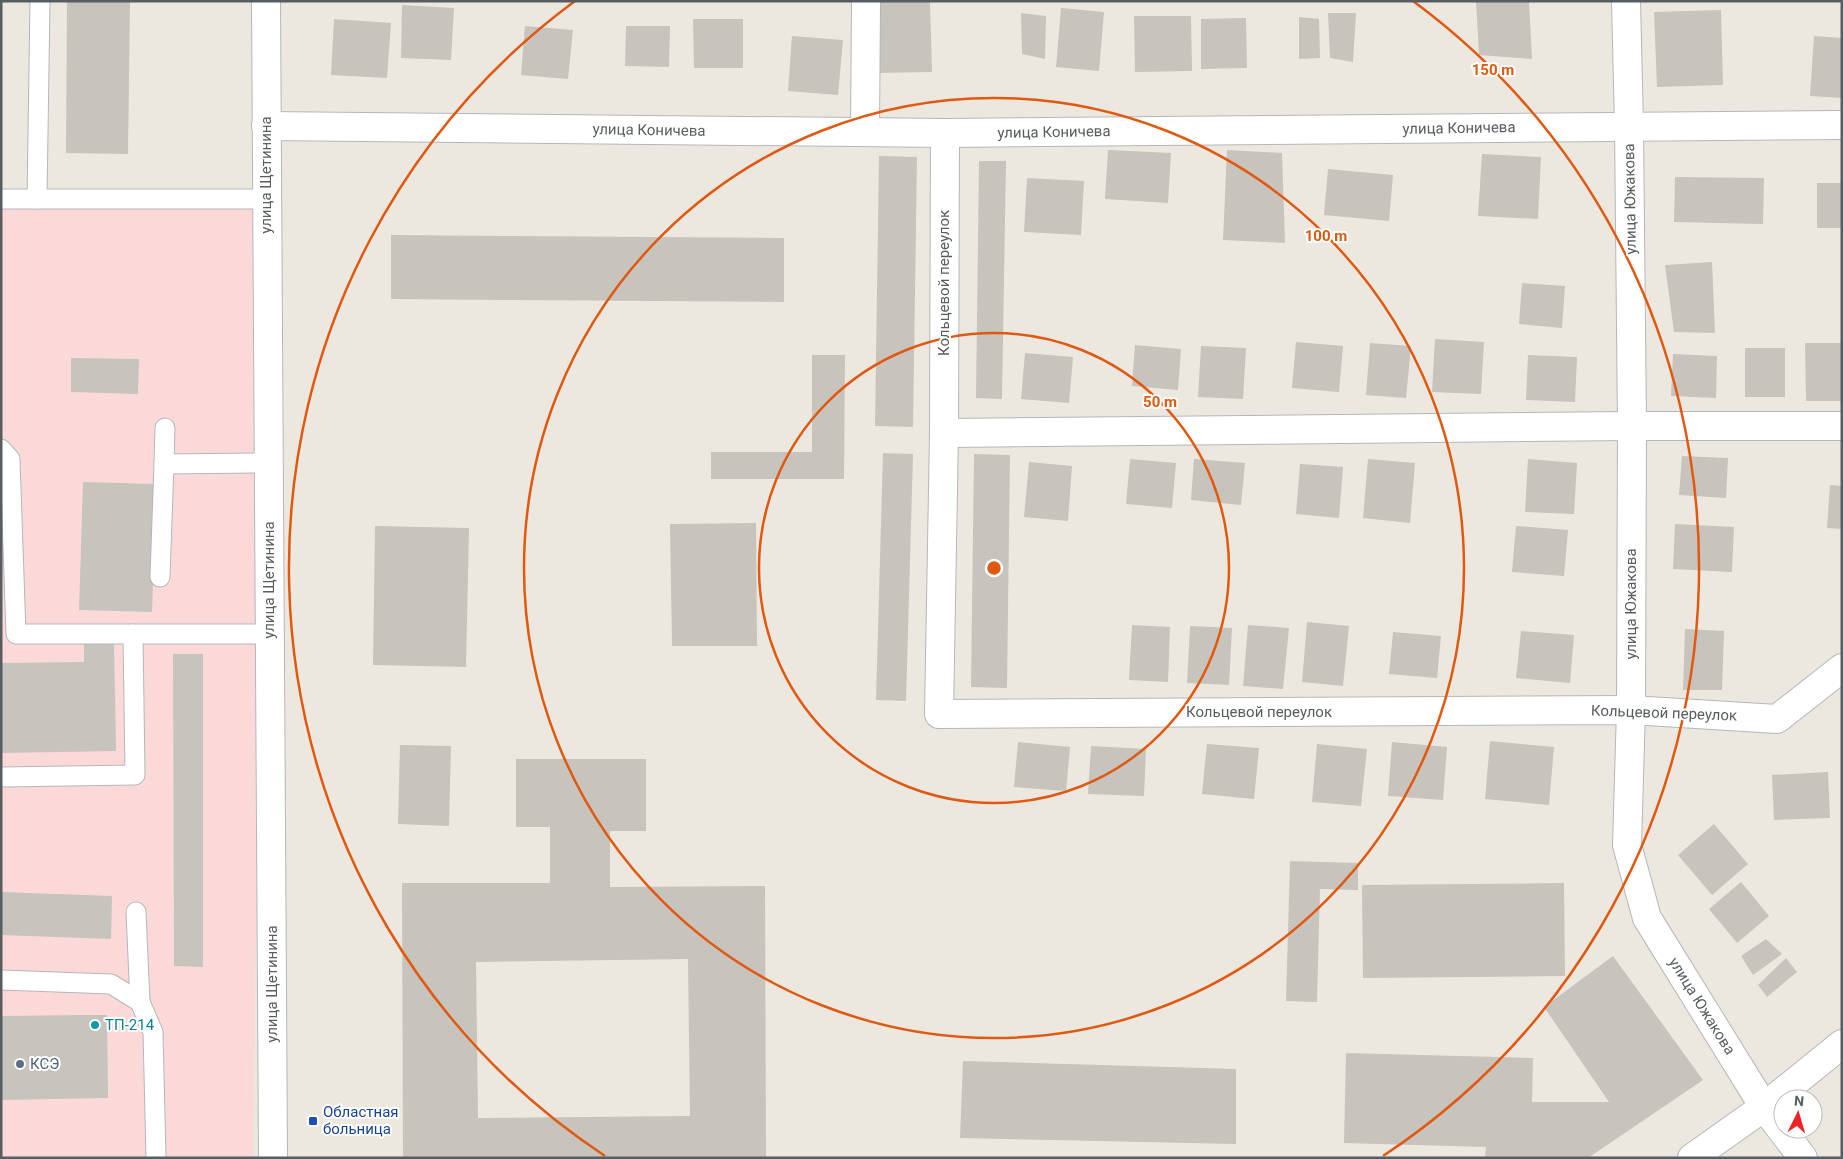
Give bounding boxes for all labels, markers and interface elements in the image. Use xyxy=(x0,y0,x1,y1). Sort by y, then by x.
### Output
text: 150 m xyxy=(1472,61,1514,79)
street label: улица Щетинина xyxy=(257,116,275,234)
street label: улица Коничева xyxy=(1402,118,1516,138)
street label: улица Коничева xyxy=(592,120,706,140)
street label: улица Коничева xyxy=(997,122,1111,142)
street label: улица Южакова xyxy=(1620,143,1640,255)
street label: Кольцевой переулок xyxy=(935,210,953,356)
text: 100 m xyxy=(1305,227,1347,245)
text: 50 m xyxy=(1143,393,1177,411)
street label: улица Щетинина xyxy=(260,521,278,639)
street label: улица Южакова xyxy=(1622,548,1640,660)
centre of rings xyxy=(985,559,1003,577)
street label: Кольцевой переулок xyxy=(1591,701,1737,725)
street label: Кольцевой переулок xyxy=(1186,703,1332,721)
street label: улица Щетинина xyxy=(263,925,281,1043)
street label: улица Южакова xyxy=(1665,954,1739,1058)
place label: ТП-214 xyxy=(105,1016,155,1034)
marker: ТП-214 xyxy=(89,1019,101,1031)
place label: КСЭ xyxy=(30,1055,59,1073)
marker: КСЭ xyxy=(14,1058,26,1070)
north arrow xyxy=(1773,1089,1823,1139)
text: N xyxy=(1794,1093,1805,1109)
place label: Областная больница xyxy=(323,1103,399,1138)
marker: Областная больница xyxy=(307,1115,319,1127)

